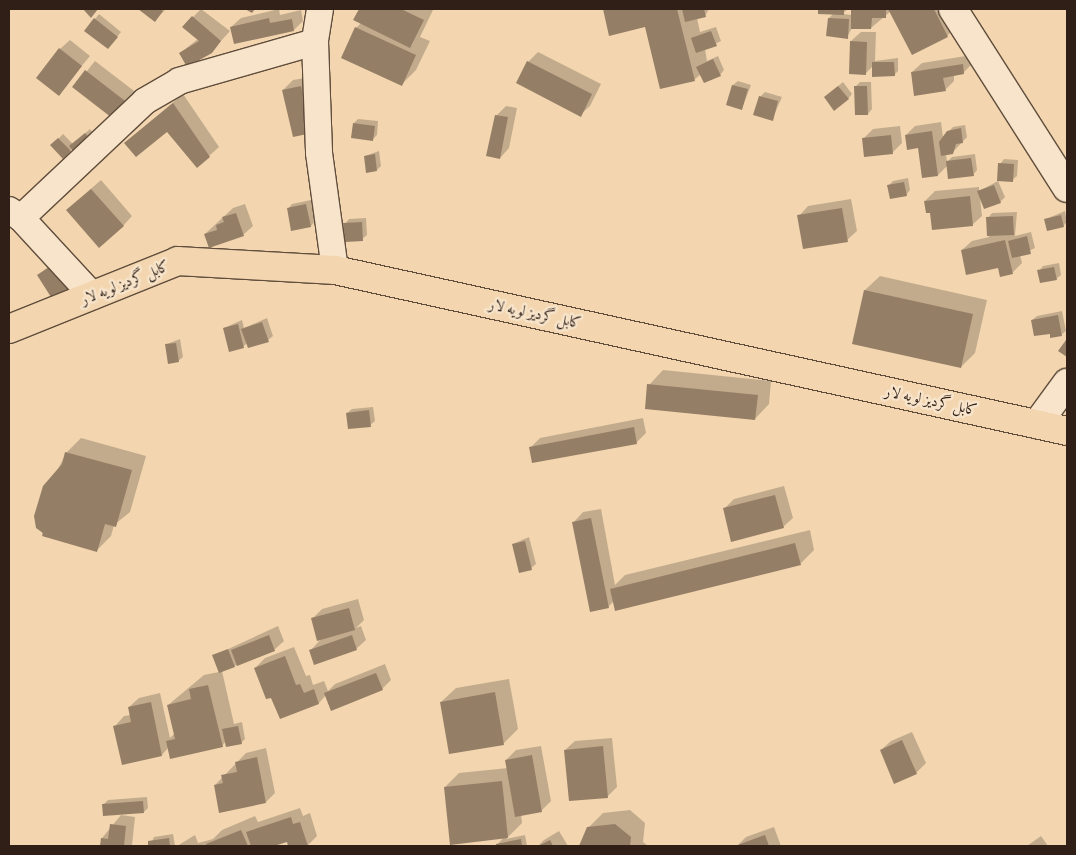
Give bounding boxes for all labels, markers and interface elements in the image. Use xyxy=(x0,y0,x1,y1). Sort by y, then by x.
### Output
street label: کابل گردیز لویه لار xyxy=(78,257,172,309)
street label: کابل گردیز لویه لار xyxy=(487,295,583,333)
street label: کابل گردیز لویه لار xyxy=(883,382,979,420)

